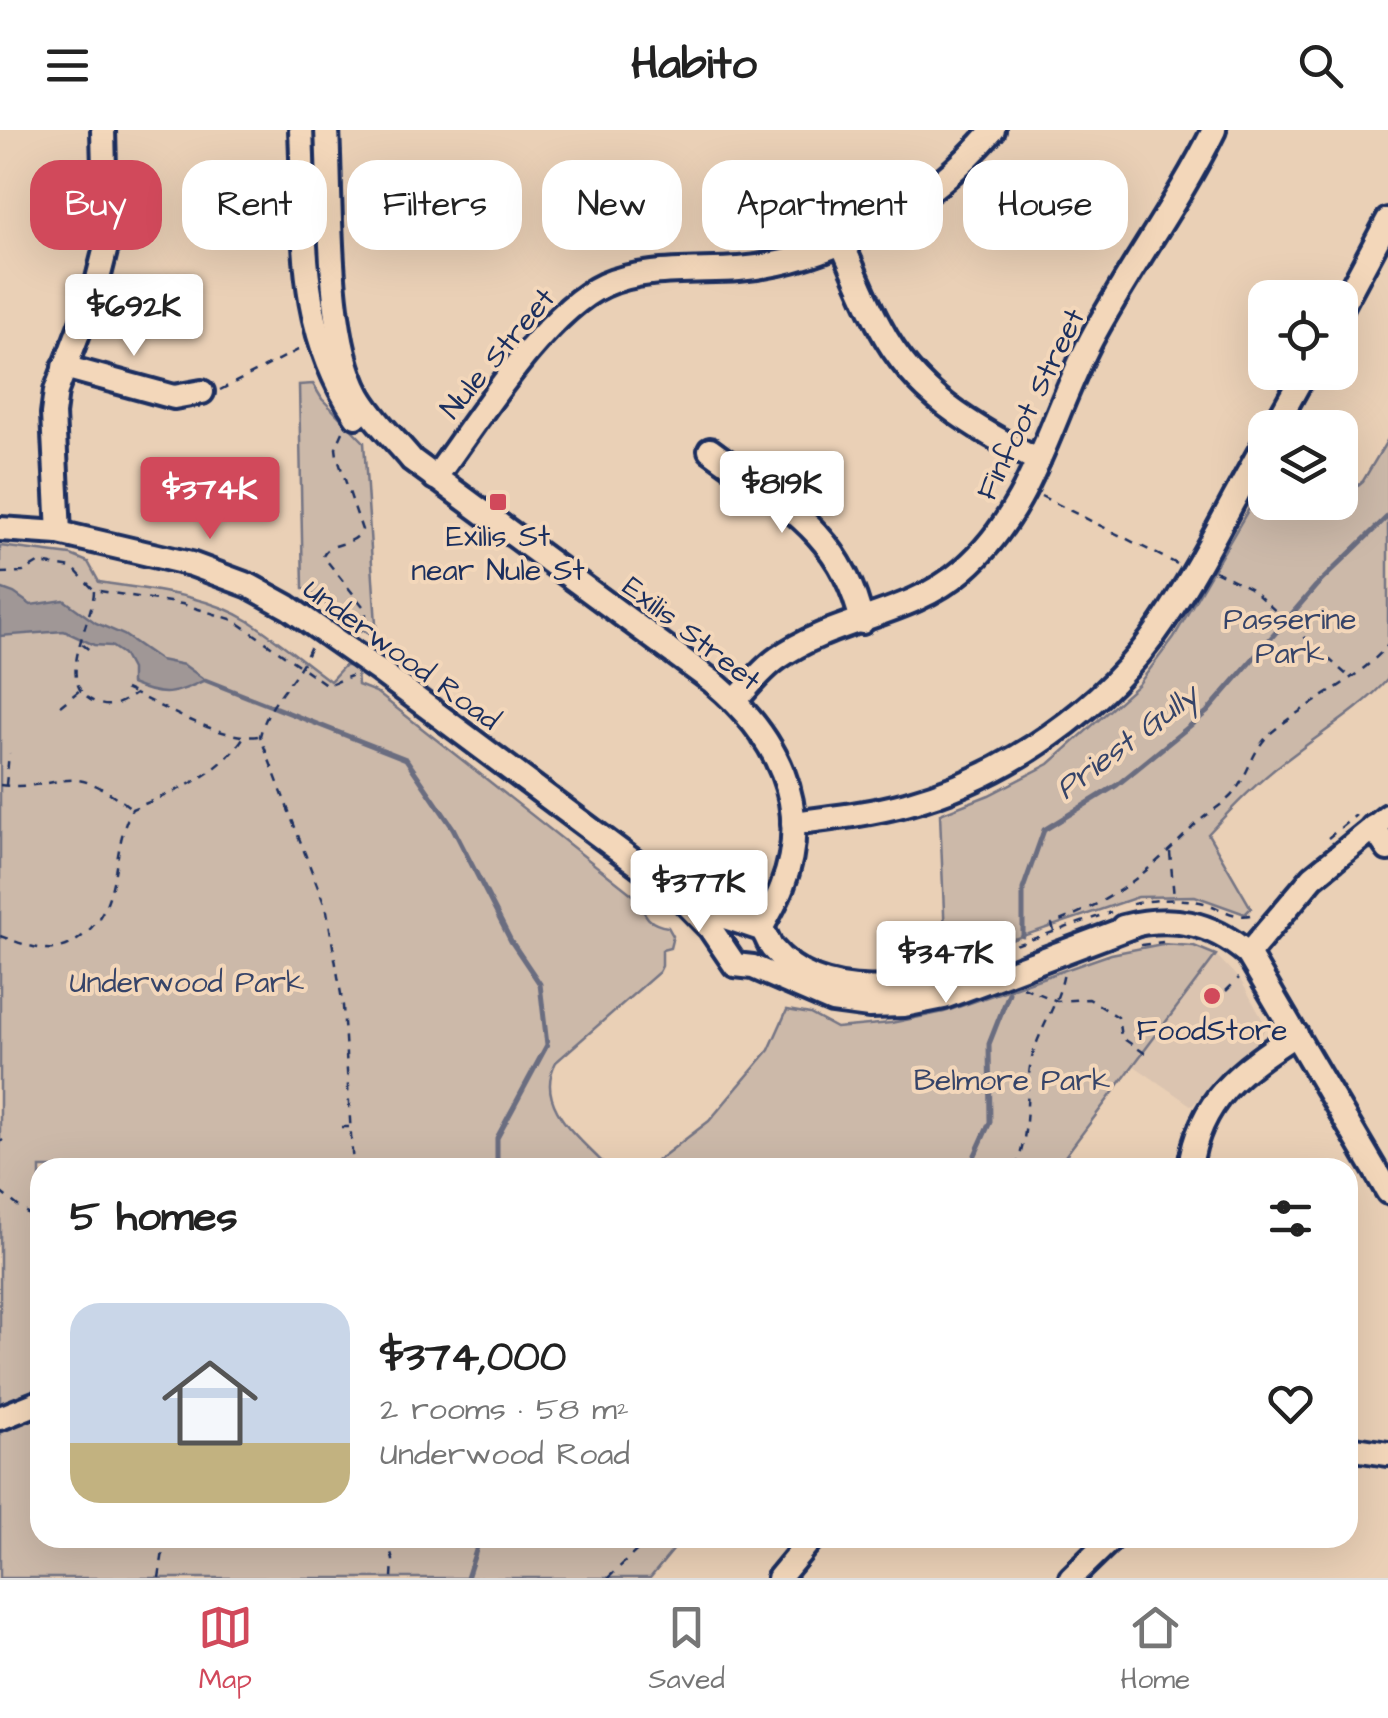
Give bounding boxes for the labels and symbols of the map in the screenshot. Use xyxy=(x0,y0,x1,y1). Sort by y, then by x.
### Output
pin: $692K xyxy=(64,274,204,359)
street label: Nule Street xyxy=(430,279,565,428)
street label: Finfoot Street xyxy=(966,301,1095,507)
pin: $819K xyxy=(712,451,852,536)
pin: $374K xyxy=(140,457,280,542)
marker: Exilis St near Nule St xyxy=(487,491,509,513)
place label: Exilis St near Nule St xyxy=(411,516,585,592)
street label: Exilis Street xyxy=(613,566,769,701)
street label: Underwood Road xyxy=(294,569,509,741)
park label: Passerine Park xyxy=(1223,599,1357,675)
water label: Priest Gully xyxy=(1046,672,1211,812)
pin: $377K xyxy=(629,850,769,935)
pin: $347K xyxy=(876,921,1016,1006)
park label: Underwood Park xyxy=(70,962,304,1004)
marker: FoodStore xyxy=(1201,985,1223,1007)
place label: FoodStore xyxy=(1137,1010,1287,1052)
park label: Belmore Park xyxy=(914,1060,1110,1102)

